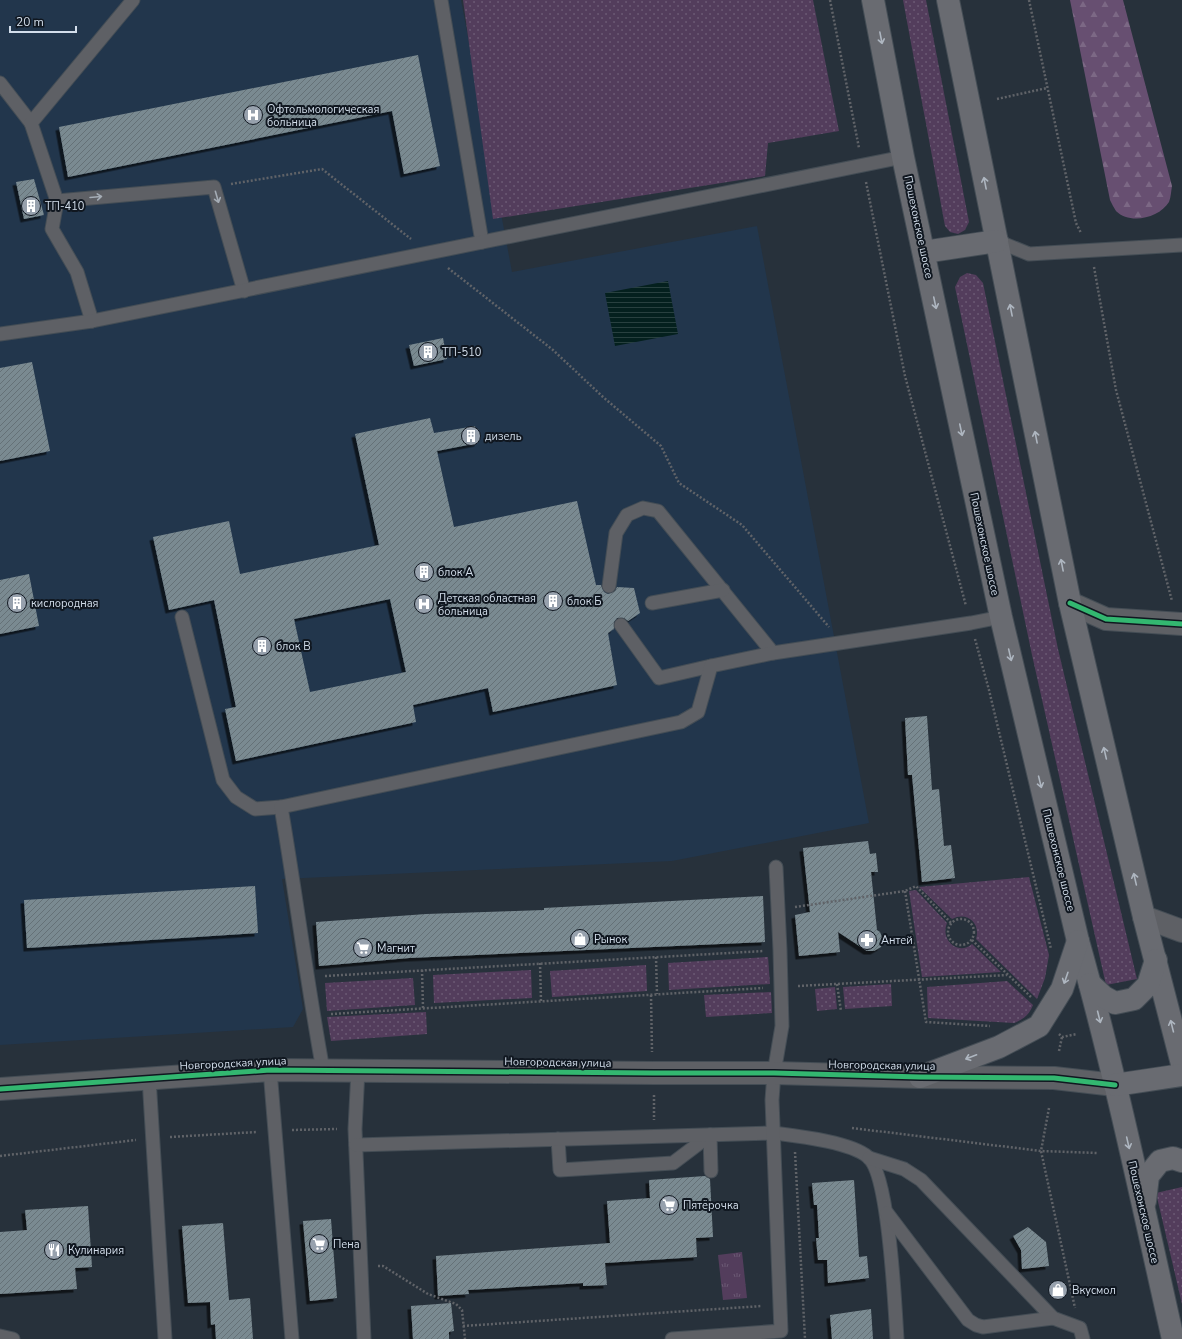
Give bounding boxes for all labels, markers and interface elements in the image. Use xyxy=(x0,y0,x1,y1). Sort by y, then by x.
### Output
scale bar xyxy=(10,8,76,34)
text: 20 m xyxy=(16,14,44,30)
one-way arrow xyxy=(877,31,885,44)
place label: Офтольмологическая больница xyxy=(267,102,379,130)
hospital icon: Офтольмологическая больница xyxy=(242,104,264,126)
street label: Пошехонское шоссе xyxy=(900,174,937,280)
one-way arrow xyxy=(981,176,989,189)
one-way arrow xyxy=(214,190,221,203)
one-way arrow xyxy=(89,194,102,201)
building icon: ТП-410 xyxy=(20,195,42,217)
place label: ТП-410 xyxy=(45,199,85,214)
one-way arrow xyxy=(931,296,939,309)
one-way arrow xyxy=(1006,304,1014,317)
building icon: ТП-510 xyxy=(417,341,439,363)
place label: ТП-510 xyxy=(442,345,482,360)
one-way arrow xyxy=(958,423,966,436)
building icon: дизель xyxy=(460,425,482,447)
place label: дизель xyxy=(485,429,522,444)
one-way arrow xyxy=(1032,431,1040,444)
street label: Пошехонское шоссе xyxy=(966,491,1003,597)
one-way arrow xyxy=(1058,559,1066,572)
building icon: блок А xyxy=(413,561,435,583)
place label: блок А xyxy=(438,565,473,580)
building icon: блок Б xyxy=(542,590,564,612)
place label: Детская областная больница xyxy=(438,591,536,619)
building icon: кислородная xyxy=(6,592,28,614)
hospital icon: Детская областная больница xyxy=(413,593,435,615)
place label: блок Б xyxy=(567,594,602,609)
place label: кислородная xyxy=(31,596,99,611)
building icon: блок В xyxy=(251,635,273,657)
place label: блок В xyxy=(276,639,311,654)
one-way arrow xyxy=(1006,649,1014,662)
one-way arrow xyxy=(1101,747,1109,760)
one-way arrow xyxy=(1037,775,1044,788)
street label: Пошехонское шоссе xyxy=(1039,807,1079,913)
one-way arrow xyxy=(1131,873,1139,886)
shop icon: Рынок xyxy=(569,928,591,950)
pharmacy icon: Антей xyxy=(856,929,878,951)
place label: Рынок xyxy=(594,932,628,947)
place label: Антей xyxy=(881,933,913,948)
supermarket icon: Магнит xyxy=(352,937,374,959)
place label: Магнит xyxy=(377,941,415,956)
one-way arrow xyxy=(1061,971,1069,983)
one-way arrow xyxy=(1095,1010,1103,1023)
one-way arrow xyxy=(1168,1020,1176,1033)
street label: Новгородская улица xyxy=(179,1053,287,1074)
street label: Новгородская улица xyxy=(504,1054,612,1071)
one-way arrow xyxy=(966,1054,978,1062)
street label: Новгородская улица xyxy=(828,1057,936,1074)
one-way arrow xyxy=(1125,1136,1133,1149)
street label: Пошехонское шоссе xyxy=(1124,1159,1163,1265)
supermarket icon: Пятёрочка xyxy=(658,1194,680,1216)
place label: Пятёрочка xyxy=(683,1198,739,1213)
supermarket icon: Пена xyxy=(308,1233,330,1255)
place label: Пена xyxy=(333,1237,360,1252)
restaurant icon: Кулинария xyxy=(43,1239,65,1261)
place label: Кулинария xyxy=(68,1243,124,1258)
shop icon: Вкусмол xyxy=(1047,1279,1069,1301)
place label: Вкусмол xyxy=(1072,1283,1116,1298)

